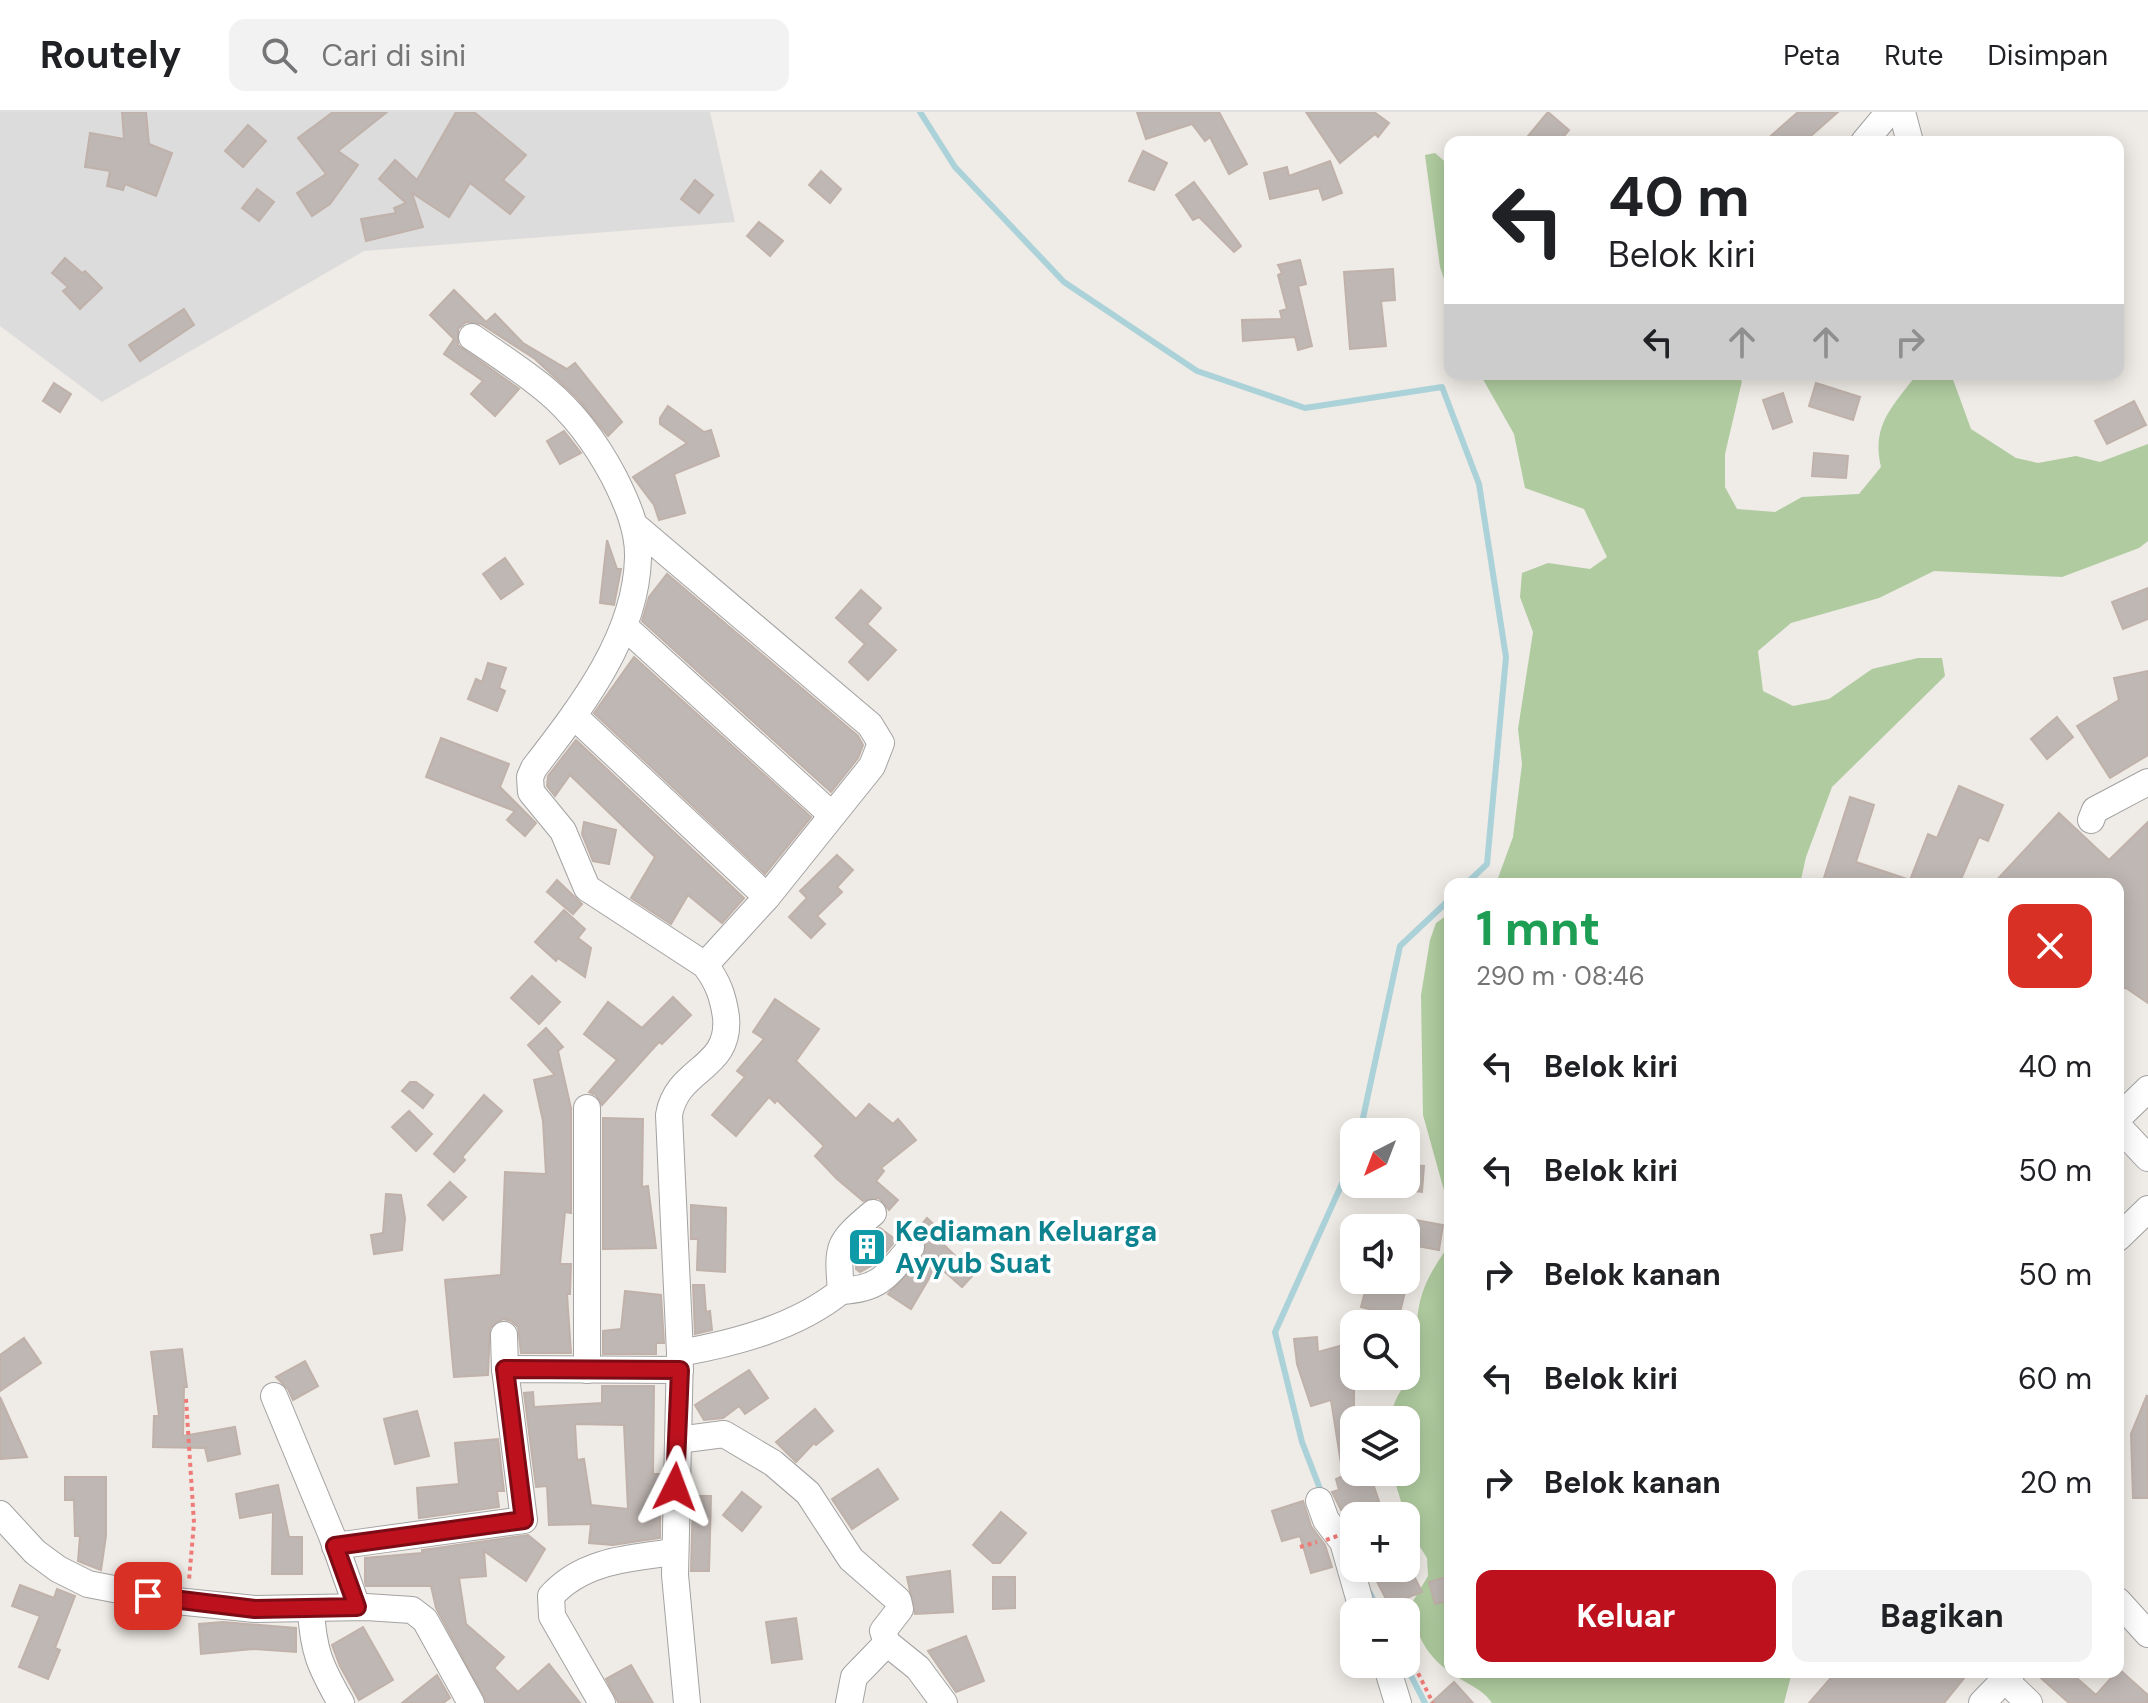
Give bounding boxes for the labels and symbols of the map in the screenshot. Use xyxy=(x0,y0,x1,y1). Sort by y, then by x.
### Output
north arrow xyxy=(1340,1118,1420,1198)
place label: Kediaman Keluarga Ayyub Suat xyxy=(895,1213,1157,1282)
building icon: Kediaman Keluarga Ayyub Suat xyxy=(846,1226,888,1268)
position arrow xyxy=(633,1445,717,1529)
pin xyxy=(114,1562,182,1630)

